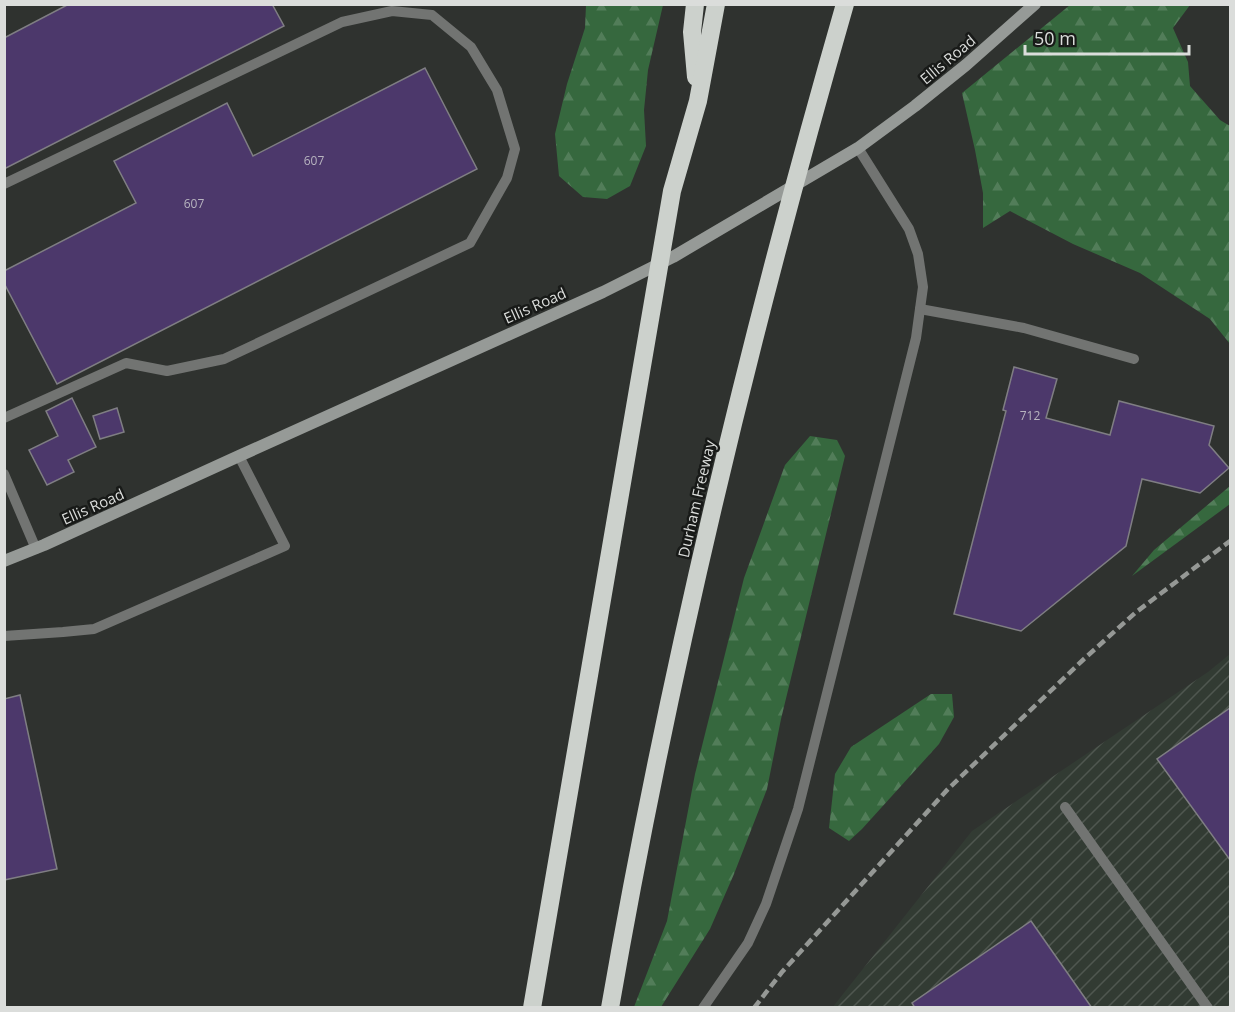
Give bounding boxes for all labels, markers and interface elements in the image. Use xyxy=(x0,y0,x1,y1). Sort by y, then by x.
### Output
scale bar xyxy=(1025,18,1188,56)
text: 50 m xyxy=(1034,26,1076,50)
street label: Ellis Road xyxy=(915,30,979,88)
house number: 607 xyxy=(304,152,324,169)
house number: 607 xyxy=(184,195,204,212)
street label: Ellis Road xyxy=(500,282,569,328)
house number: 712 xyxy=(1020,407,1040,424)
street label: Durham Freeway xyxy=(673,438,719,559)
street label: Ellis Road xyxy=(58,483,127,529)

